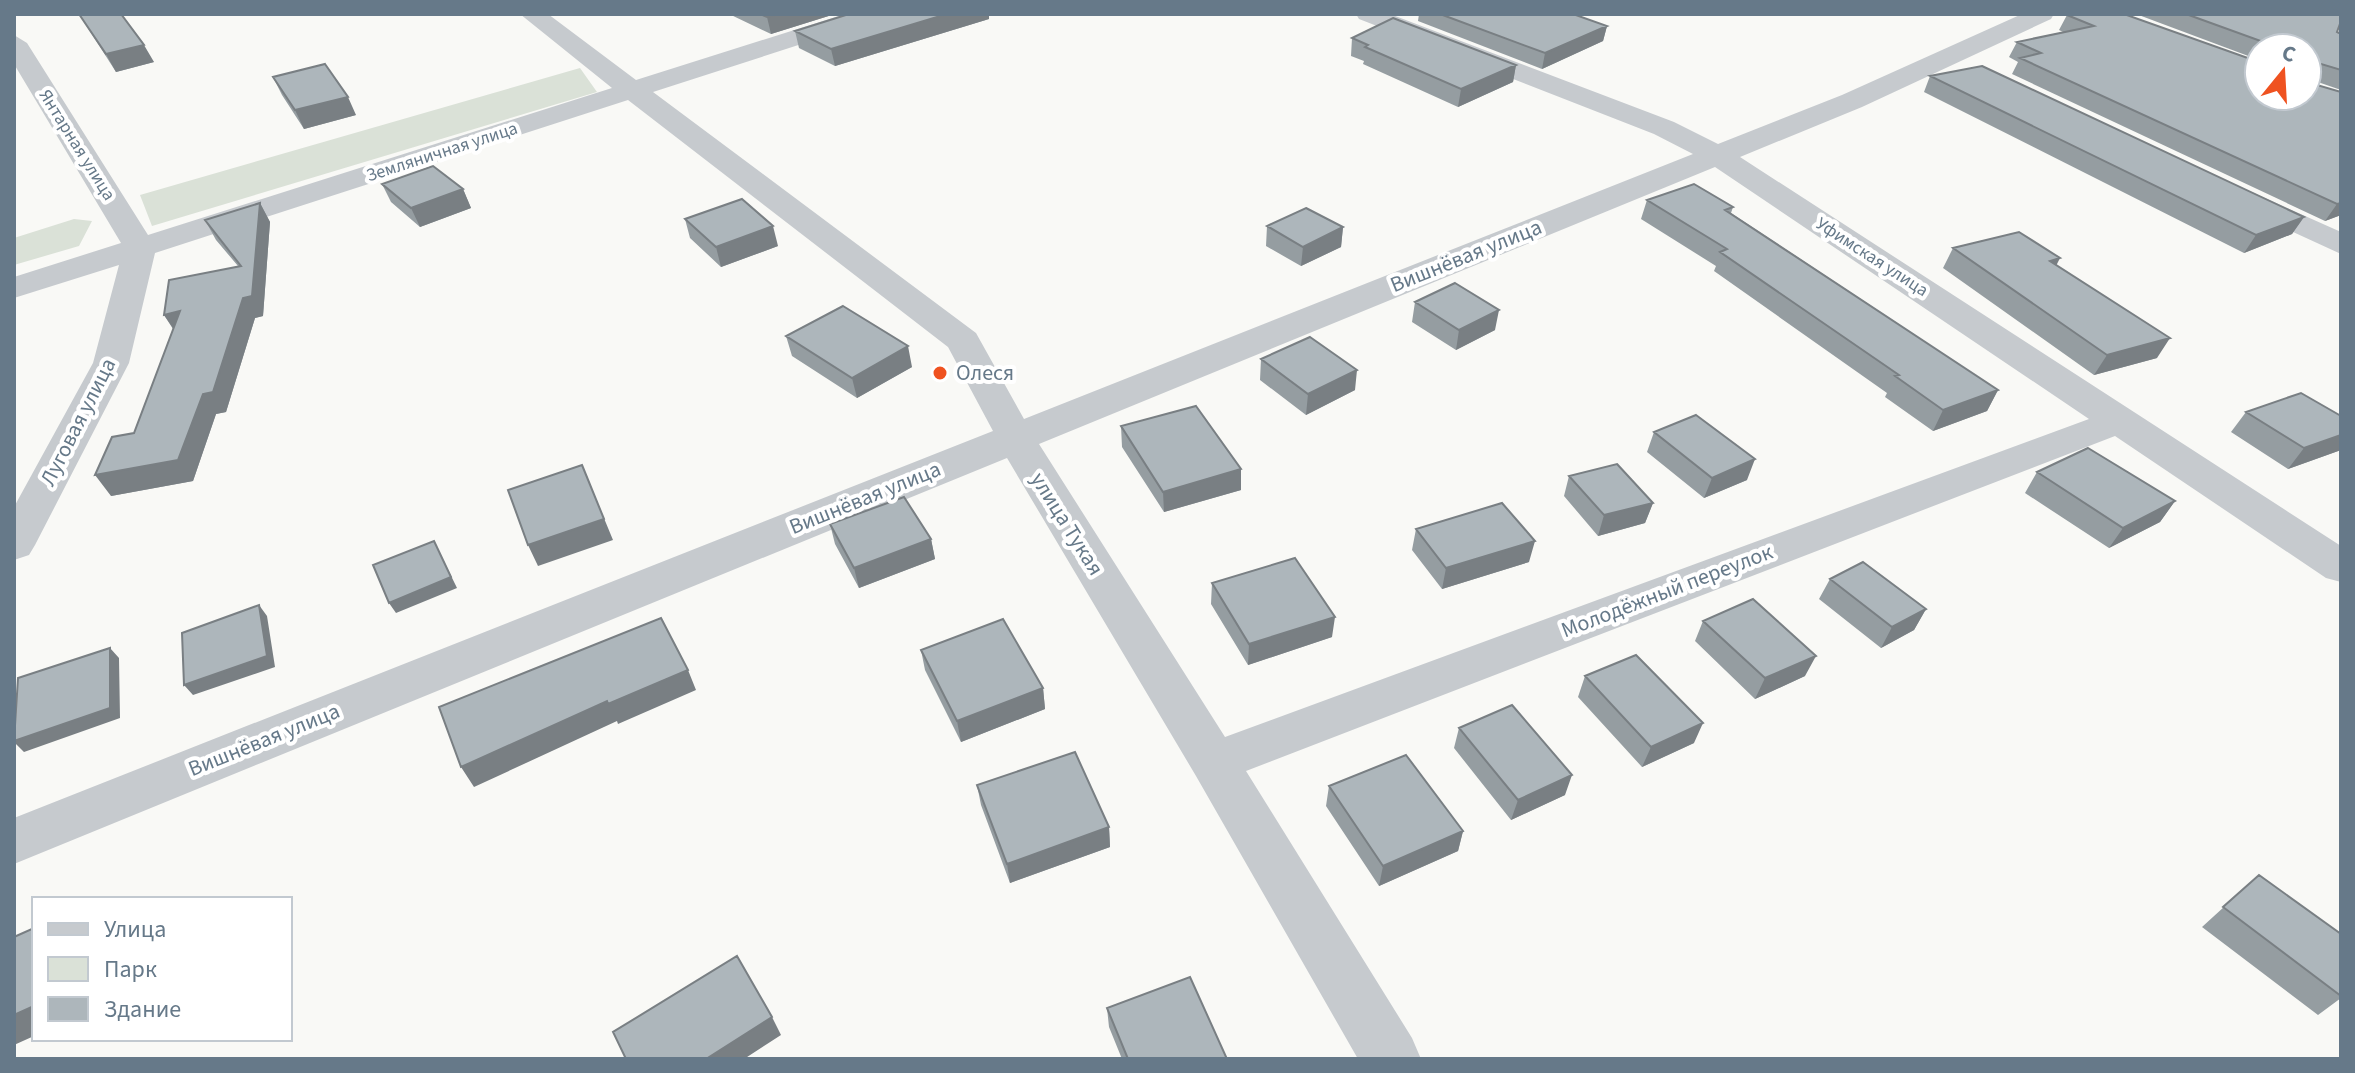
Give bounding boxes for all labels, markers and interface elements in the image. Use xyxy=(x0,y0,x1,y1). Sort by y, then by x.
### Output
north arrow xyxy=(2243,32,2323,112)
text: С xyxy=(2278,37,2300,71)
street label: Янтарная улица xyxy=(33,85,121,205)
street label: Земляничная улица xyxy=(363,116,521,188)
street label: Вишнёвая улица xyxy=(1385,211,1547,301)
street label: Уфимская улица xyxy=(1811,211,1933,303)
street label: Луговая улица xyxy=(32,352,124,492)
place label: Олеся xyxy=(956,357,1014,389)
marker: Олеся xyxy=(931,364,949,382)
street label: Вишнёвая улица xyxy=(784,453,946,543)
street label: улица Тукая xyxy=(1023,466,1111,582)
street label: Молодёжный переулок xyxy=(1557,536,1777,646)
street label: Вишнёвая улица xyxy=(183,695,345,785)
legend xyxy=(32,897,292,1041)
text: Улица xyxy=(104,912,166,947)
text: Парк xyxy=(104,952,157,987)
text: Здание xyxy=(104,992,181,1027)

